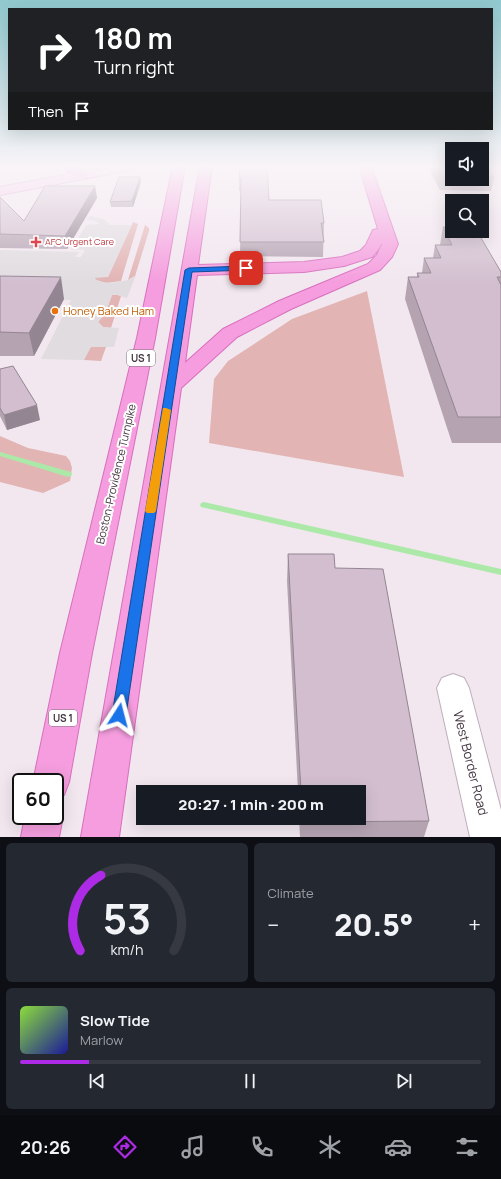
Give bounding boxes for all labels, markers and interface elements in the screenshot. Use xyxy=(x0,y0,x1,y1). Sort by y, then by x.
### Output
text: 180 m xyxy=(94,19,173,57)
icon: right xyxy=(28,24,80,76)
text: Turn right xyxy=(94,55,175,79)
icon: arrive xyxy=(71,100,93,122)
text: Then xyxy=(28,101,63,122)
map controls xyxy=(445,142,489,238)
button: sound xyxy=(445,142,489,186)
button: search xyxy=(445,194,489,238)
place label: AFC Urgent Care xyxy=(45,235,114,248)
marker: AFC Urgent Care xyxy=(30,236,42,248)
pin xyxy=(229,251,263,285)
icon: arrive xyxy=(235,257,257,279)
place label: Honey Baked Ham xyxy=(63,303,154,318)
marker: Honey Baked Ham xyxy=(50,306,60,316)
road number: US 1 xyxy=(127,350,155,366)
street label: Boston-Providence Turnpike xyxy=(92,402,139,545)
position arrow xyxy=(98,694,140,736)
street label: West Border Road xyxy=(449,709,493,817)
road number: US 1 xyxy=(49,710,77,726)
speed limit sign: 60 xyxy=(12,773,64,825)
text: 20:27 · 1 min · 200 m xyxy=(178,794,324,815)
text: Climate xyxy=(268,884,314,902)
text: 53 xyxy=(102,889,151,945)
text: 20.5° xyxy=(334,904,413,945)
text: − xyxy=(268,910,279,940)
text: + xyxy=(468,910,481,940)
text: km/h xyxy=(110,939,143,958)
text: Slow Tide xyxy=(80,1010,150,1031)
text: Marlow xyxy=(80,1031,123,1049)
icon: previous xyxy=(86,1070,108,1092)
icon: pause xyxy=(239,1070,261,1092)
icon: next xyxy=(393,1070,415,1092)
icon: directions xyxy=(111,1133,139,1161)
icon: music xyxy=(179,1133,207,1161)
icon: phone xyxy=(248,1133,276,1161)
icon: climate xyxy=(316,1133,344,1161)
icon: car xyxy=(384,1133,412,1161)
icon: filters xyxy=(453,1133,481,1161)
text: 20:26 xyxy=(20,1135,71,1159)

